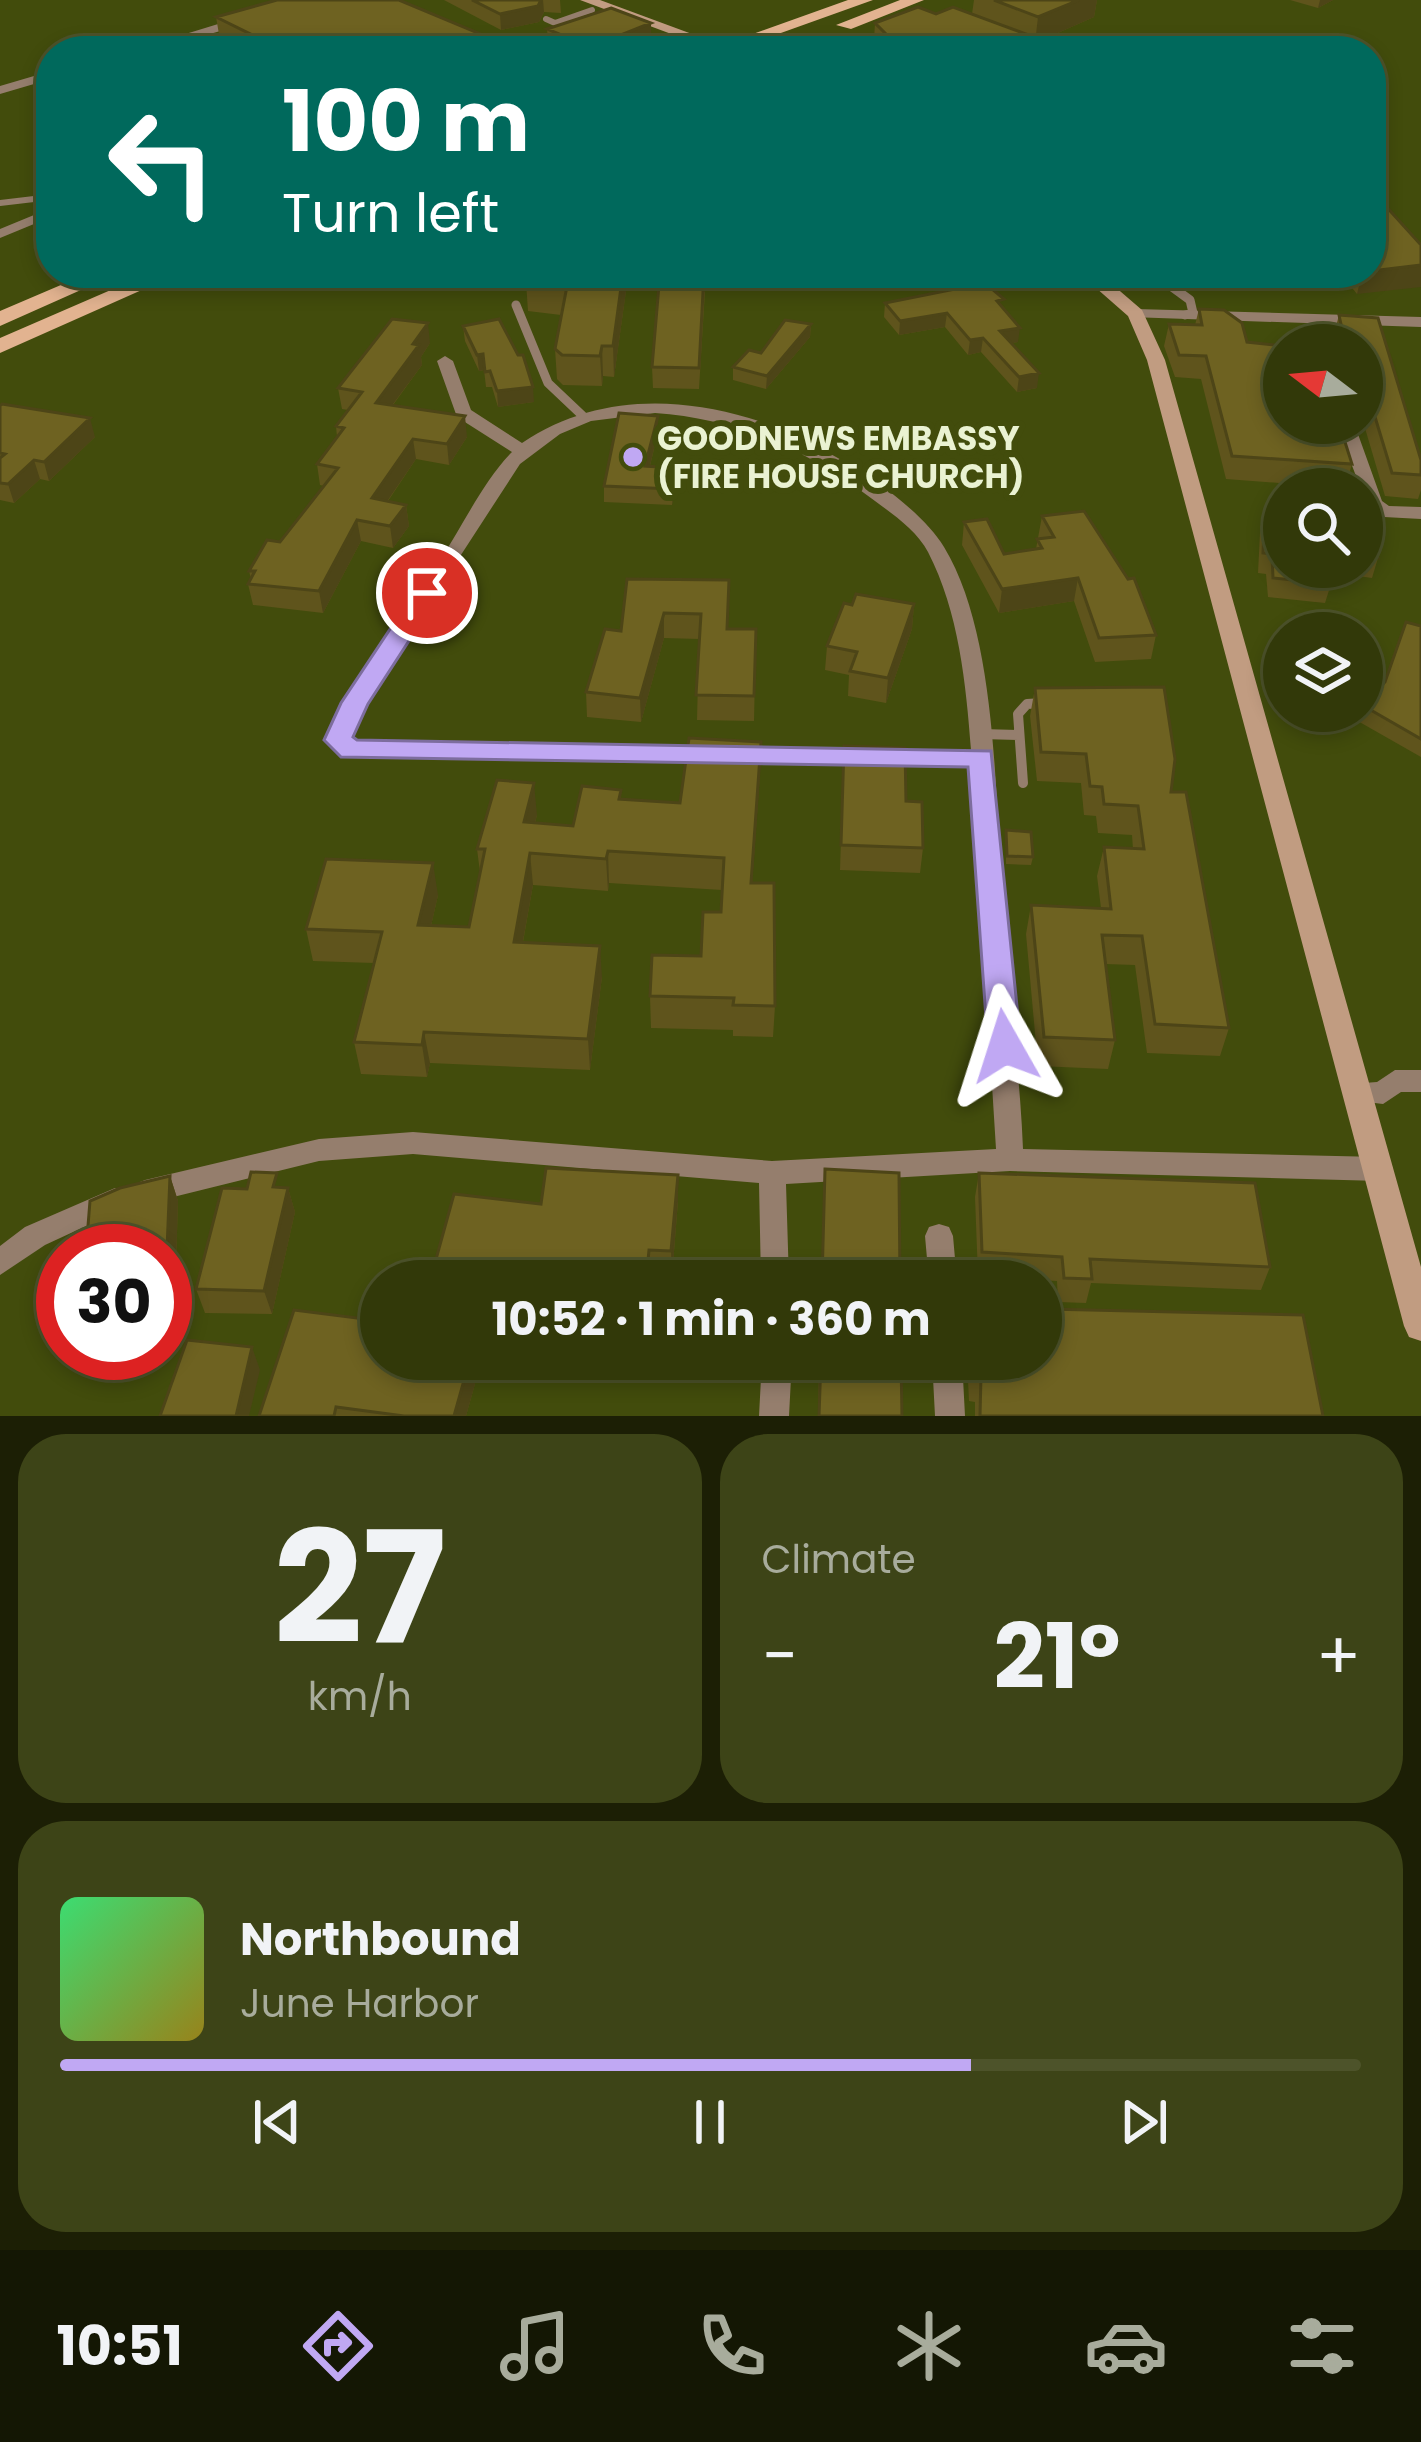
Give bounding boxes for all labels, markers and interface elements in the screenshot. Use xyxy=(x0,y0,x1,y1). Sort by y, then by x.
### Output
text: 100 m xyxy=(282,63,530,180)
icon: left xyxy=(84,84,240,240)
text: Turn left xyxy=(282,175,499,251)
north arrow xyxy=(1263,324,1383,444)
map controls xyxy=(1263,324,1383,732)
place label: GOODNEWS EMBASSY (FIRE HOUSE CHURCH) xyxy=(657,415,1024,500)
marker: GOODNEWS EMBASSY (FIRE HOUSE CHURCH) xyxy=(620,444,646,470)
button: search xyxy=(1263,468,1383,588)
pin xyxy=(376,542,478,644)
icon: arrive xyxy=(394,560,460,626)
button: layers xyxy=(1263,612,1383,732)
position arrow xyxy=(942,983,1068,1109)
speed limit sign: 30 xyxy=(36,1224,192,1380)
text: 10:52 · 1 min · 360 m xyxy=(491,1288,931,1351)
text: 27 xyxy=(273,1479,446,1698)
text: Climate xyxy=(762,1532,916,1587)
text: 21° xyxy=(993,1593,1120,1720)
text: − xyxy=(762,1610,798,1702)
text: + xyxy=(1316,1610,1361,1702)
text: km/h xyxy=(308,1669,412,1724)
text: Northbound xyxy=(240,1908,521,1971)
text: June Harbor xyxy=(240,1976,479,2031)
icon: previous xyxy=(244,2089,310,2155)
icon: pause xyxy=(677,2089,743,2155)
icon: next xyxy=(1111,2089,1177,2155)
icon: directions xyxy=(296,2304,380,2388)
icon: music xyxy=(493,2304,577,2388)
icon: phone xyxy=(690,2304,774,2388)
icon: climate xyxy=(887,2304,971,2388)
icon: car xyxy=(1084,2304,1168,2388)
icon: filters xyxy=(1280,2304,1364,2388)
text: 10:51 xyxy=(56,2308,183,2384)

